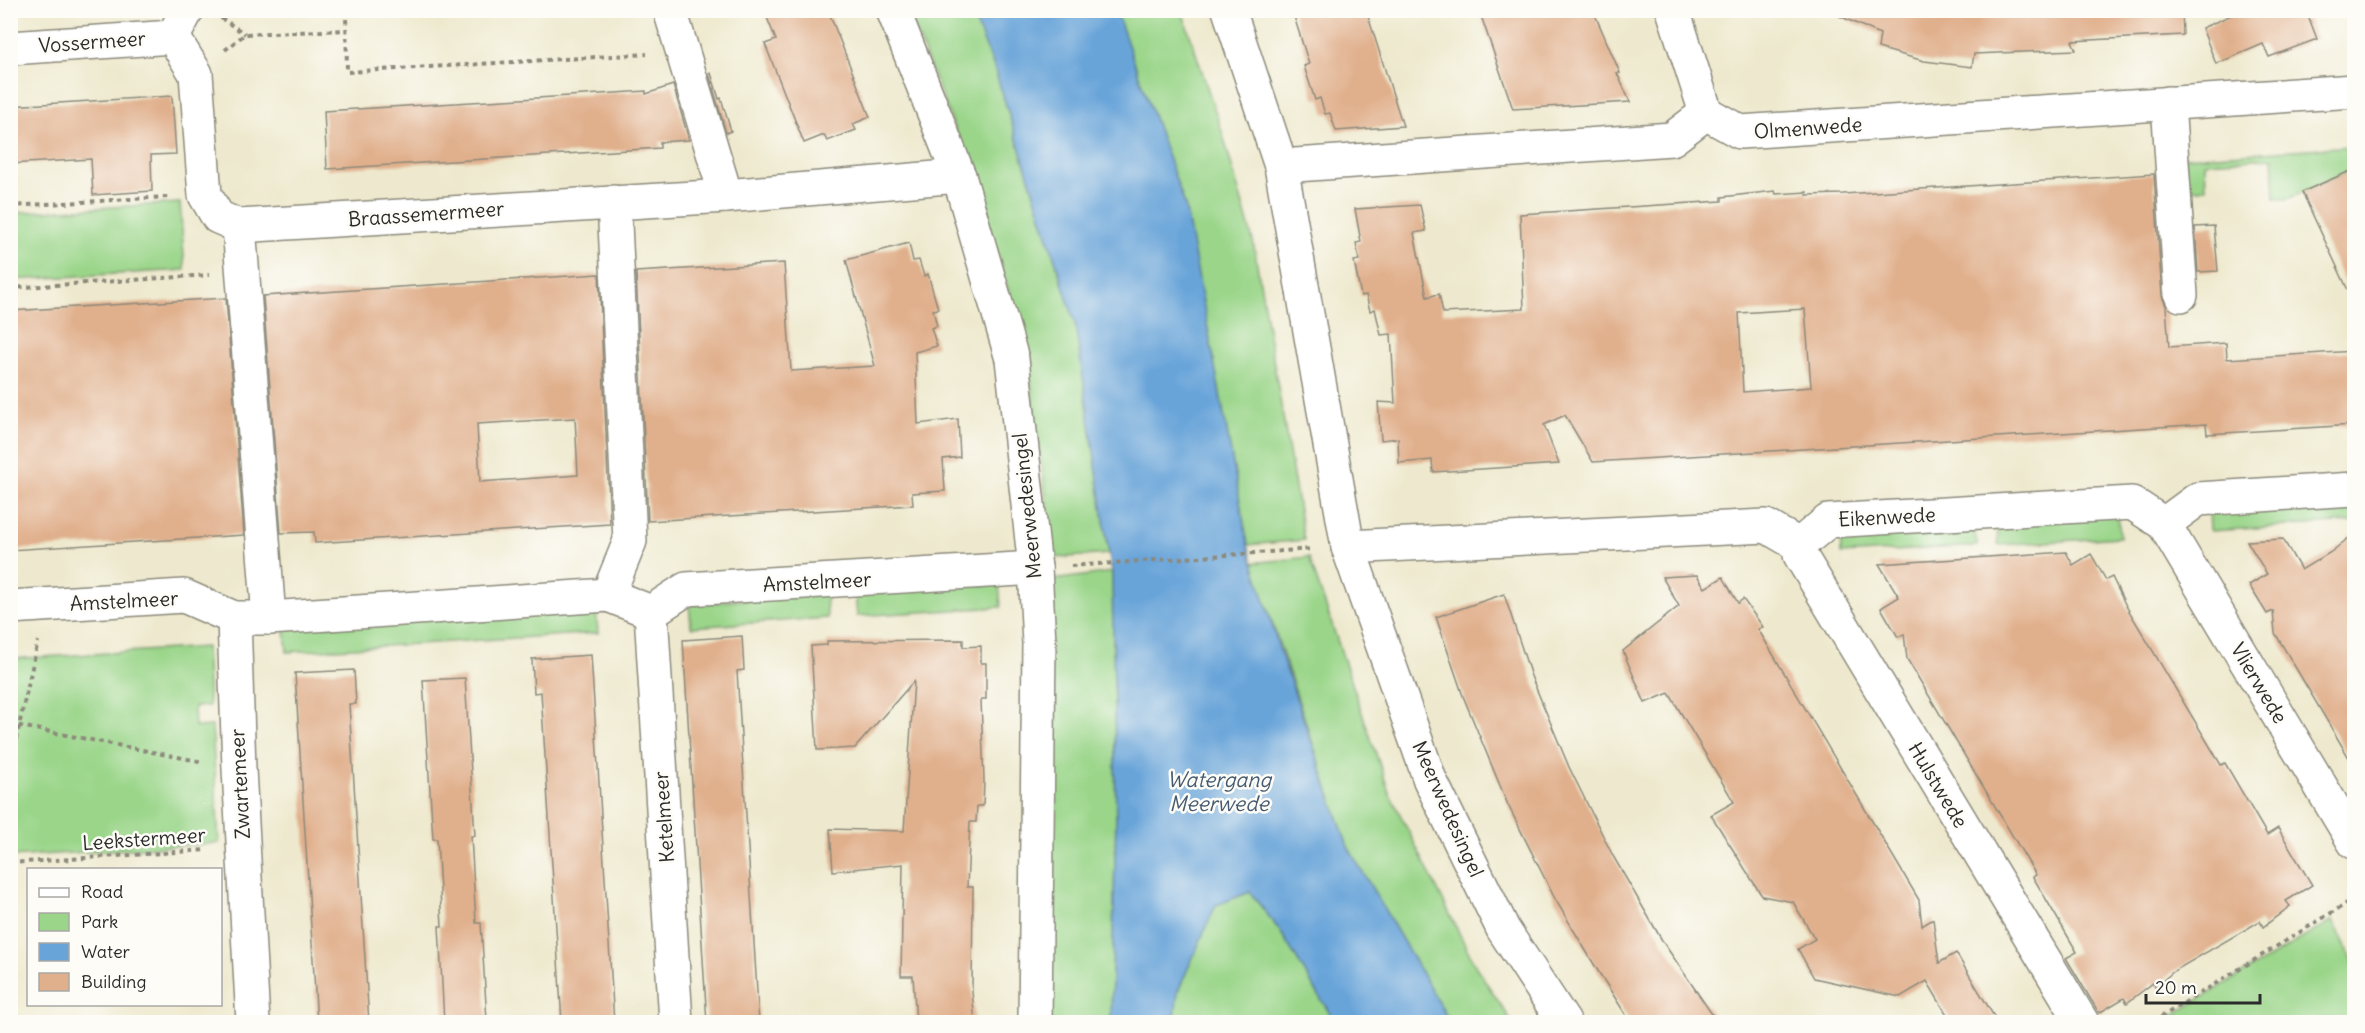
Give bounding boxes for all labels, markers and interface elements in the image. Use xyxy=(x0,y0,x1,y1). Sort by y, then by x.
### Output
street label: Vossermeer xyxy=(38,25,146,58)
street label: Olmenwede xyxy=(1753,111,1863,144)
street label: Braassemermeer xyxy=(347,196,505,231)
street label: Meerwedesingel xyxy=(1006,432,1047,580)
street label: Eikenwede xyxy=(1838,501,1936,532)
street label: Amstelmeer xyxy=(762,566,872,597)
street label: Amstelmeer xyxy=(69,585,179,616)
street label: Vlierwede xyxy=(2226,638,2293,727)
street label: Zwartemeer xyxy=(224,728,255,840)
street label: Meerwedesingel xyxy=(1407,737,1490,881)
street label: Hulstwede xyxy=(1903,737,1974,832)
water label: Watergang Meerwede xyxy=(1167,766,1273,817)
street label: Ketelmeer xyxy=(648,770,679,864)
street label: Leekstermeer xyxy=(81,822,207,855)
legend xyxy=(27,868,222,1006)
text: Road xyxy=(81,880,124,903)
text: Park xyxy=(81,910,118,933)
text: Water xyxy=(81,940,131,963)
scale bar xyxy=(2146,967,2260,1005)
text: Building xyxy=(81,970,146,993)
text: 20 m xyxy=(2155,976,2197,999)

